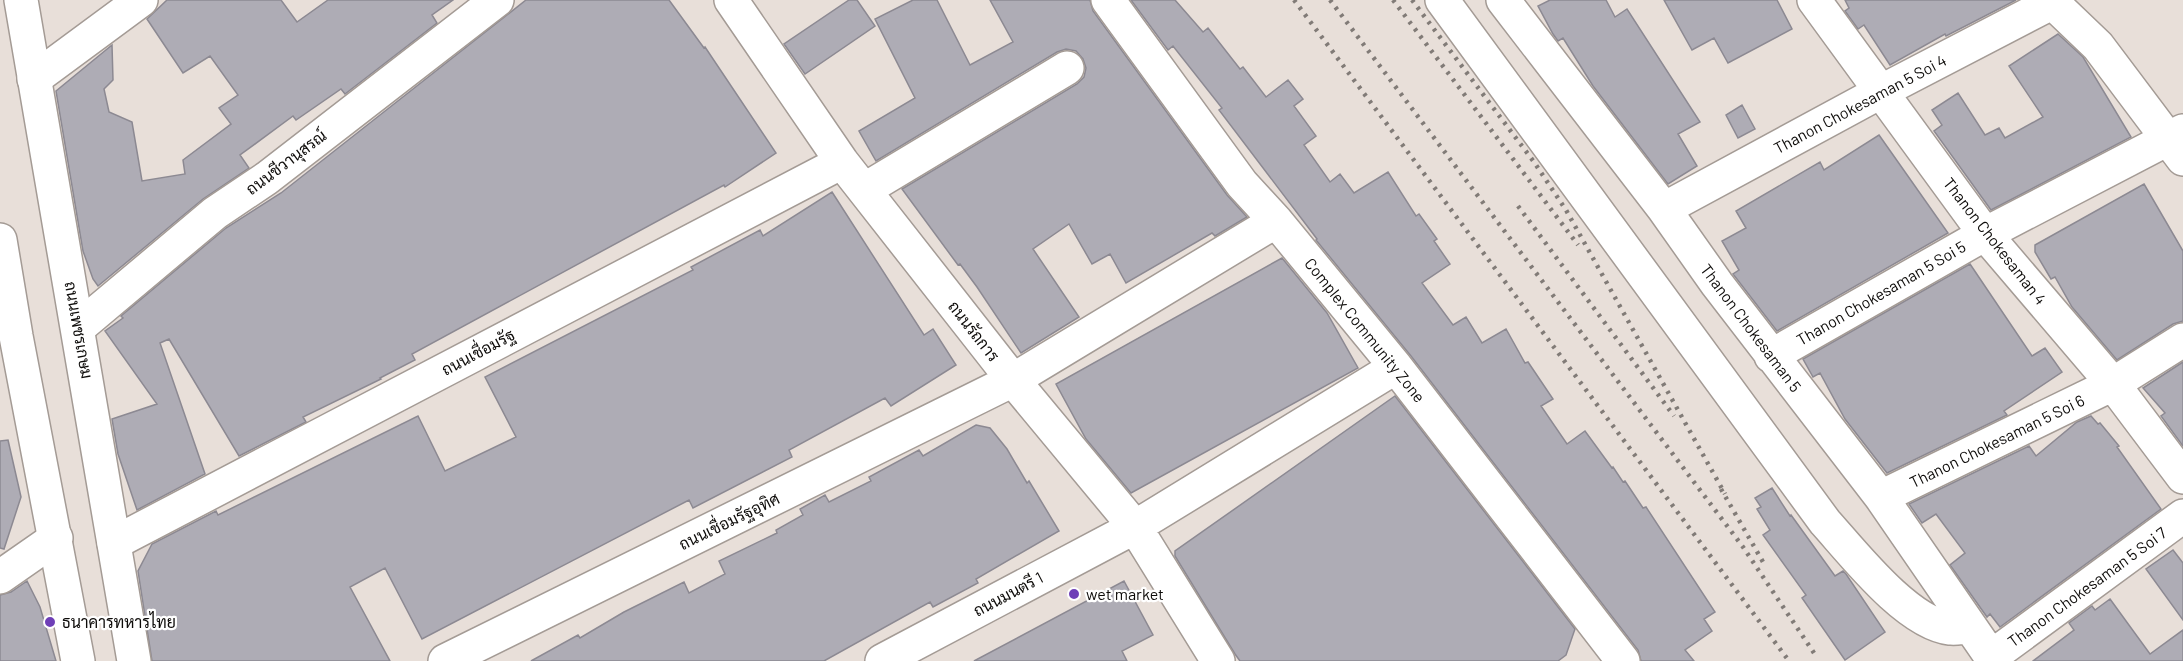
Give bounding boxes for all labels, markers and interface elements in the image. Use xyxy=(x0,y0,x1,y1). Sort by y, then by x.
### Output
street label: Thanon Chokesaman 5 Soi 4 xyxy=(1770,50,1949,157)
street label: ถนนชีวานุสรณ์ xyxy=(241,124,331,200)
street label: Thanon Chokesaman 4 xyxy=(1940,173,2051,308)
street label: Thanon Chokesaman 5 Soi 5 xyxy=(1793,236,1969,349)
street label: Complex Community Zone xyxy=(1301,254,1430,406)
street label: Thanon Chokesaman 5 xyxy=(1697,260,1806,395)
street label: ถนนเพชรเกษม xyxy=(62,280,97,380)
street label: ถนนรัถการ xyxy=(945,297,1004,365)
street label: ถนนเชื่อมรัฐ xyxy=(436,321,518,380)
street label: Thanon Chokesaman 5 Soi 6 xyxy=(1906,390,2087,491)
street label: ถนนเชื่อมรัฐอุทิศ xyxy=(674,484,783,556)
street label: Thanon Chokesaman 5 Soi 7 xyxy=(2004,522,2170,651)
street label: ถนนมนตรี 1 xyxy=(969,566,1046,620)
place label: wet market xyxy=(1086,584,1164,603)
marker: wet market xyxy=(1067,587,1081,601)
place label: ธนาคารทหารไทย xyxy=(62,611,176,631)
marker: ธนาคารทหารไทย xyxy=(43,615,57,629)

